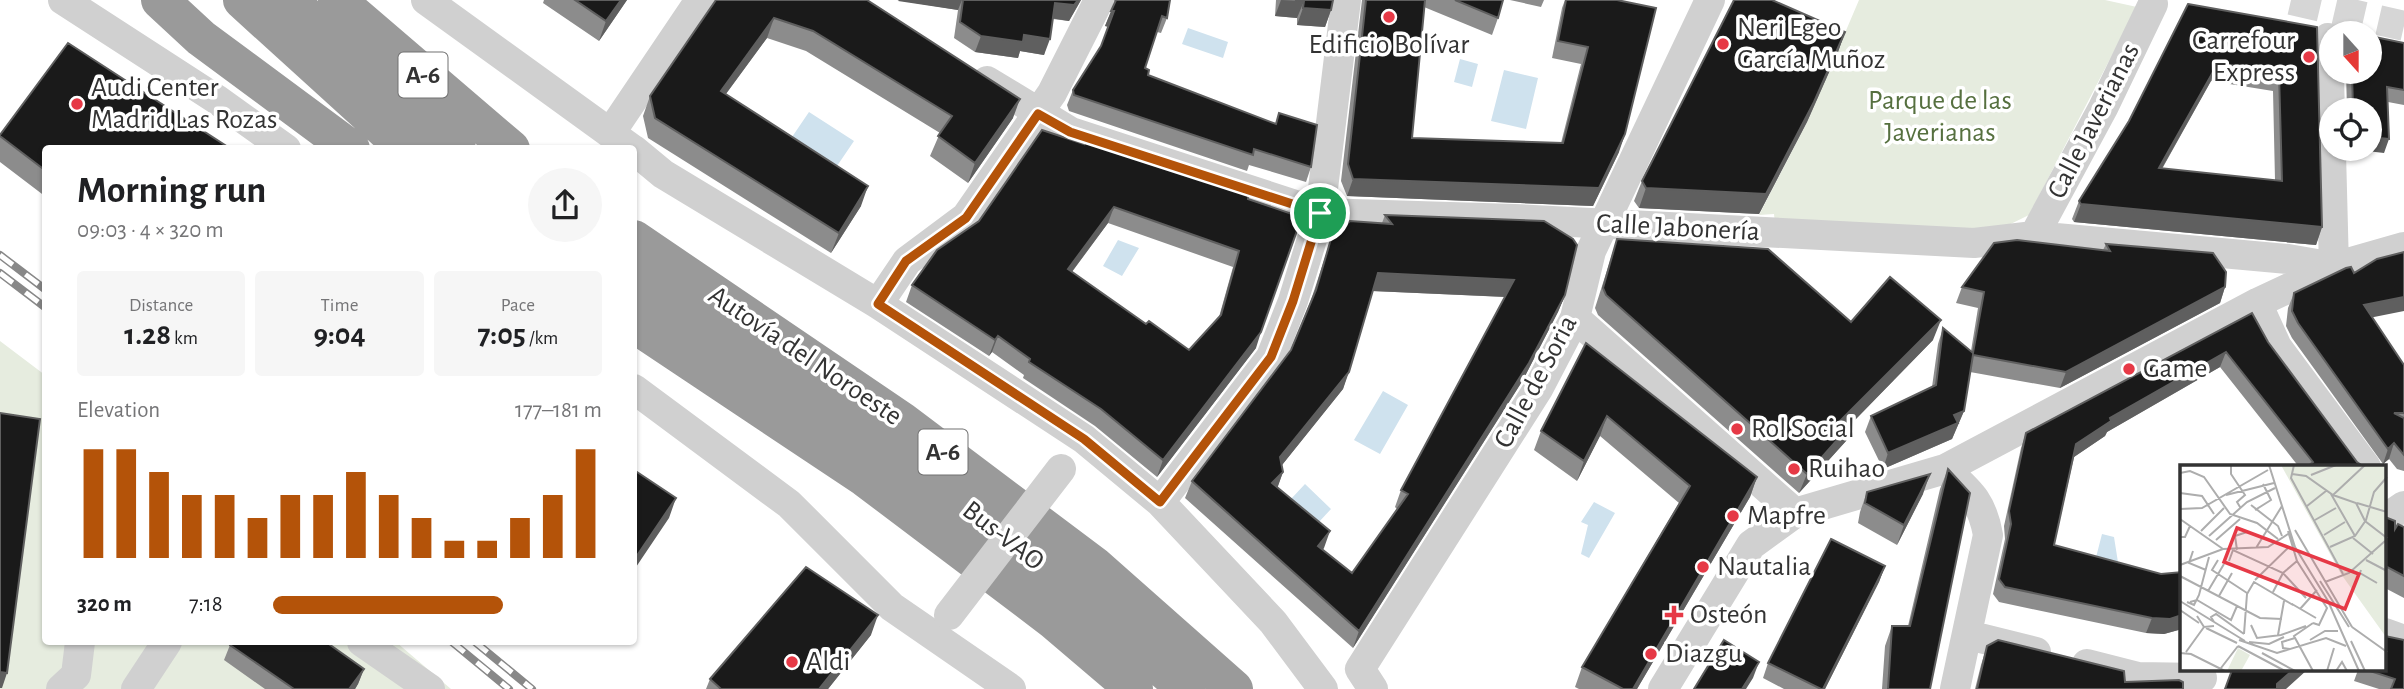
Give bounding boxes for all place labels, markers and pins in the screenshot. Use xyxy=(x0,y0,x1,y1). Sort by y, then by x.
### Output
marker: Edificio Bolívar xyxy=(1381,9,1397,25)
place label: Neri Egeo García Muñoz xyxy=(1737,14,1885,74)
place label: Carrefour Express xyxy=(2192,27,2295,87)
place label: Edificio Bolívar xyxy=(1309,31,1469,59)
marker: Neri Egeo García Muñoz xyxy=(1715,36,1731,52)
marker: Carrefour Express xyxy=(2301,49,2317,65)
place label: Audi Center Madrid Las Rozas xyxy=(91,74,277,134)
marker: Audi Center Madrid Las Rozas xyxy=(69,96,85,112)
pin xyxy=(1290,183,1350,243)
place label: Game xyxy=(2143,355,2207,383)
marker: Game xyxy=(2121,361,2137,377)
place label: Rol Social xyxy=(1751,415,1855,443)
marker: Rol Social xyxy=(1729,421,1745,437)
place label: Ruihao xyxy=(1808,455,1885,483)
marker: Ruihao xyxy=(1786,461,1802,477)
place label: Mapfre xyxy=(1747,502,1826,530)
marker: Mapfre xyxy=(1725,508,1741,524)
place label: Nautalia xyxy=(1717,553,1811,581)
marker: Nautalia xyxy=(1695,559,1711,575)
place label: Osteón xyxy=(1690,601,1768,629)
marker: Osteón xyxy=(1664,605,1684,625)
place label: Diazgu xyxy=(1665,640,1742,668)
marker: Diazgu xyxy=(1643,646,1659,662)
place label: Aldi xyxy=(806,648,850,676)
marker: Aldi xyxy=(784,654,800,670)

